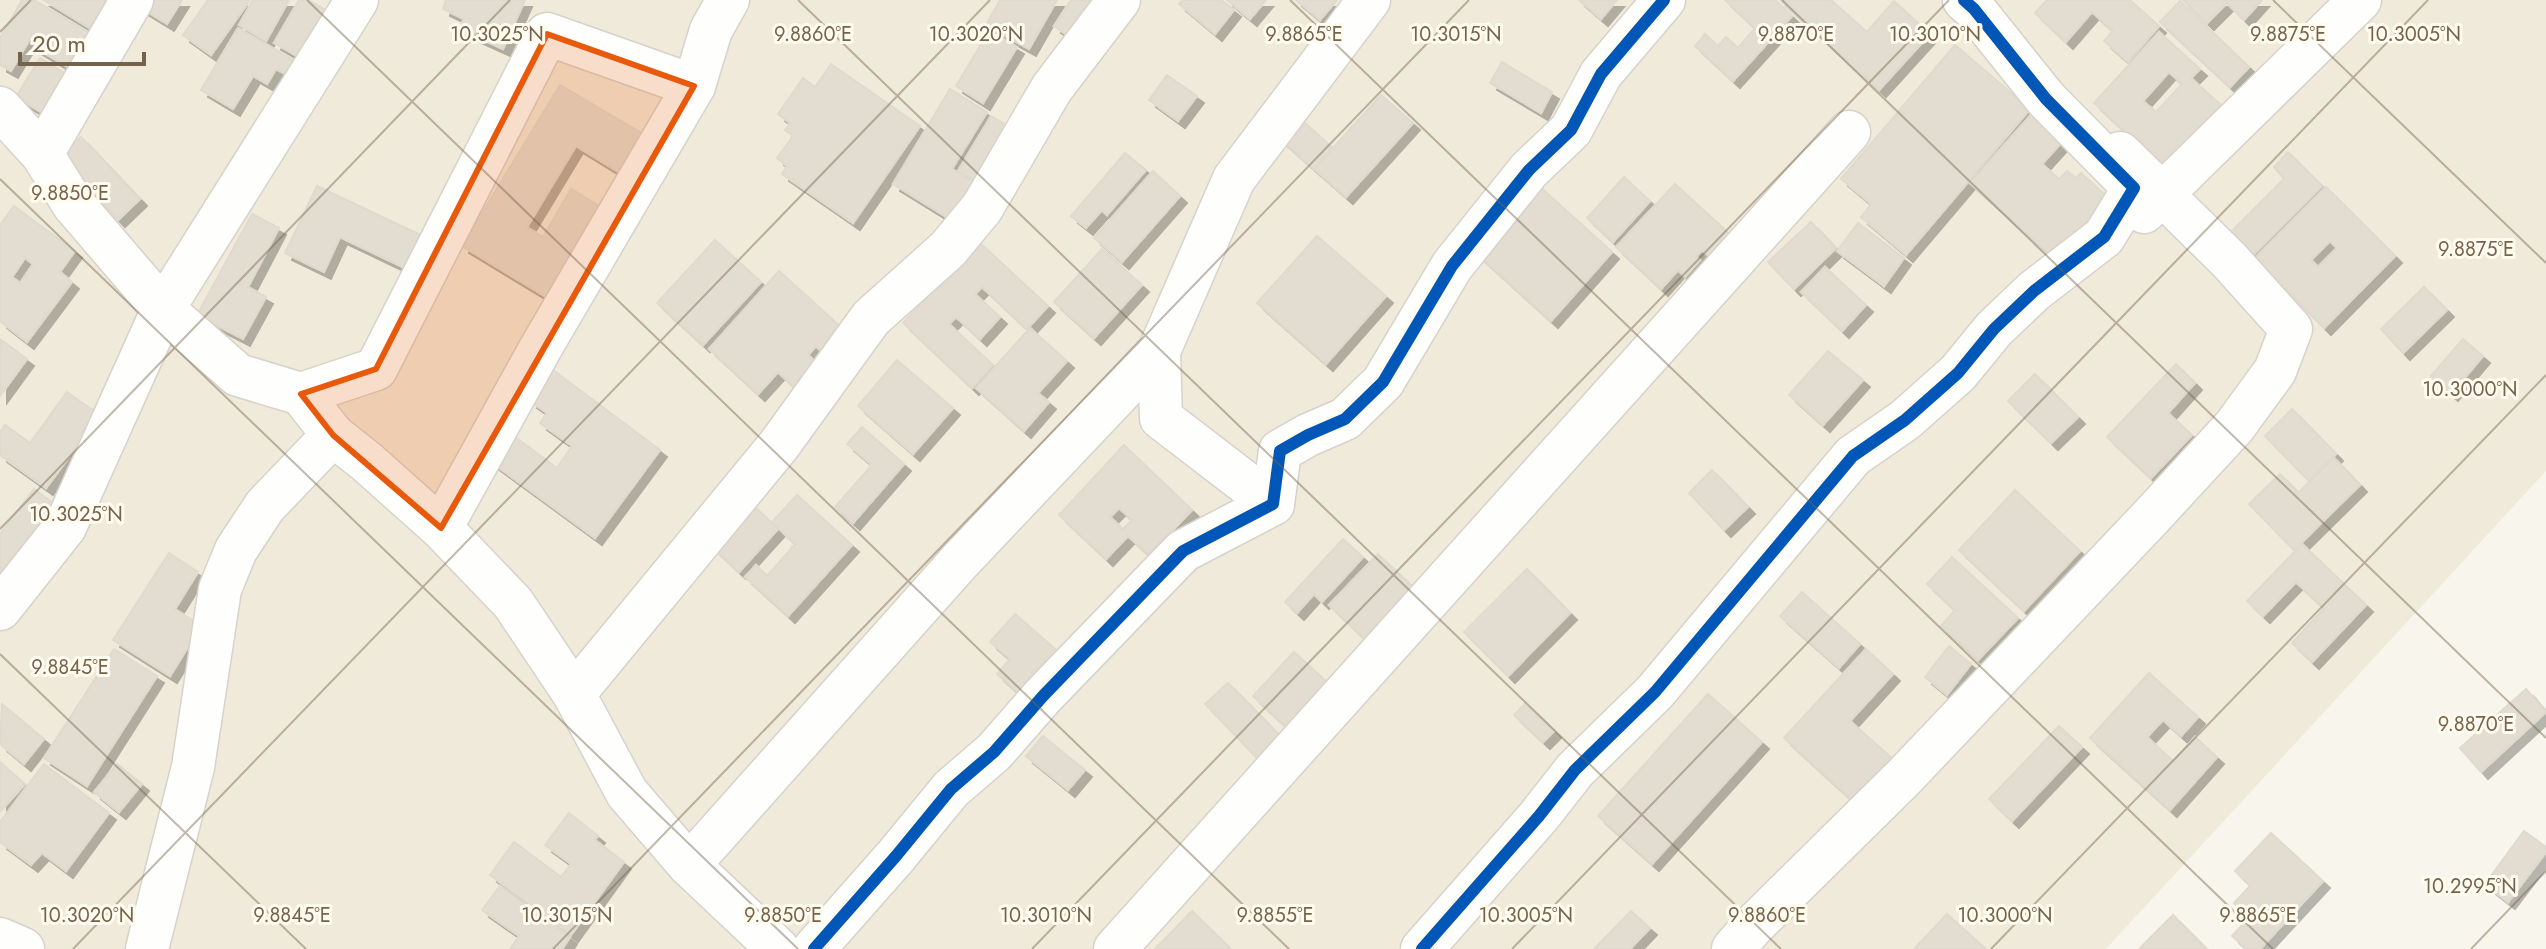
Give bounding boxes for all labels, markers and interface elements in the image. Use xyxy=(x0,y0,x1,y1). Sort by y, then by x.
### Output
scale bar xyxy=(20,16,144,66)
text: 10.3025°N xyxy=(450,20,544,49)
text: 9.8860°E xyxy=(774,20,852,49)
text: 10.3020°N xyxy=(929,20,1023,49)
text: 9.8865°E xyxy=(1265,20,1343,49)
text: 10.3015°N xyxy=(1410,20,1502,49)
text: 9.8870°E xyxy=(1758,20,1834,49)
text: 10.3010°N xyxy=(1889,20,1981,49)
text: 9.8875°E xyxy=(2250,20,2326,49)
text: 10.3005°N xyxy=(2367,20,2461,49)
text: 20 m xyxy=(32,26,86,61)
text: 9.8850°E xyxy=(31,179,109,208)
text: 9.8875°E xyxy=(2438,235,2514,264)
text: 10.3000°N xyxy=(2423,375,2517,404)
text: 10.3025°N xyxy=(29,500,123,529)
text: 9.8845°E xyxy=(31,653,109,682)
text: 9.8870°E xyxy=(2438,710,2514,739)
text: 10.2995°N xyxy=(2423,872,2517,901)
text: 10.3020°N xyxy=(40,901,134,930)
text: 9.8845°E xyxy=(253,901,331,930)
text: 10.3015°N xyxy=(521,901,613,930)
text: 9.8850°E xyxy=(744,901,822,930)
text: 10.3010°N xyxy=(1000,901,1092,930)
text: 9.8855°E xyxy=(1236,901,1314,930)
text: 10.3005°N xyxy=(1479,901,1573,930)
text: 9.8860°E xyxy=(1728,901,1806,930)
text: 10.3000°N xyxy=(1958,901,2052,930)
text: 9.8865°E xyxy=(2219,901,2297,930)

